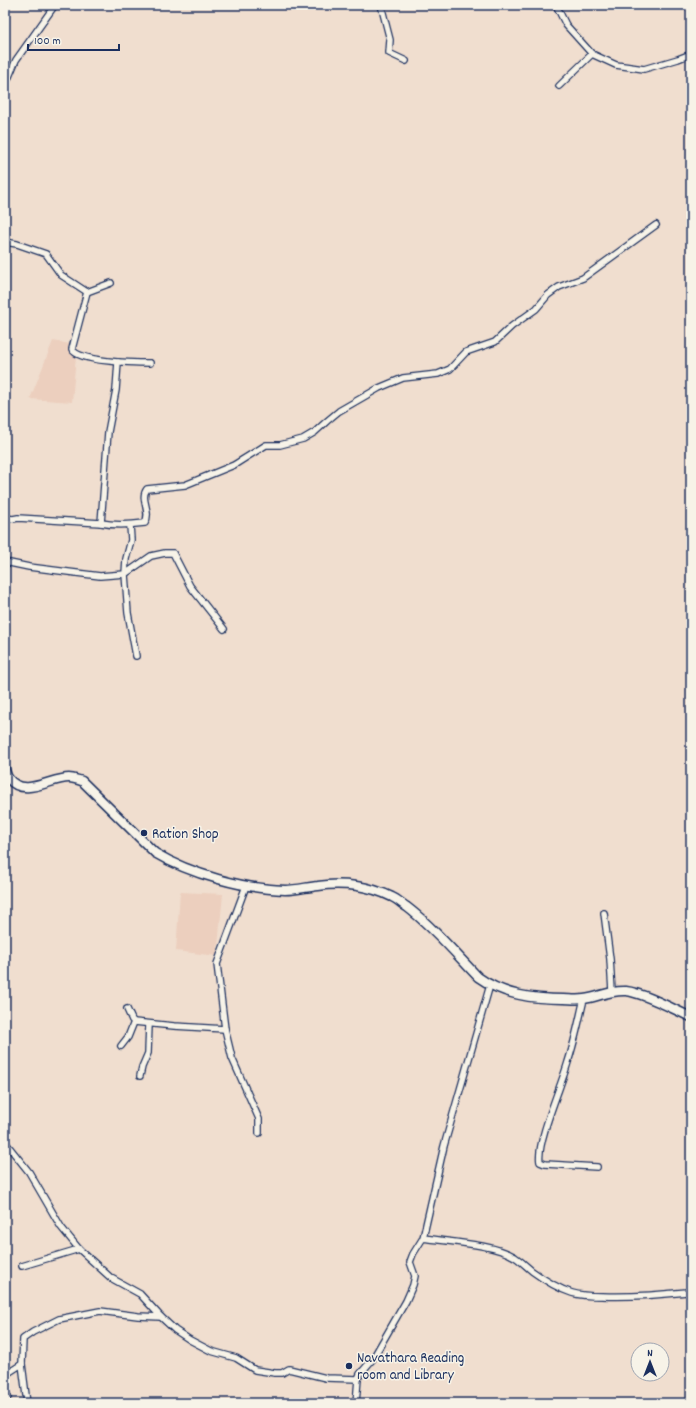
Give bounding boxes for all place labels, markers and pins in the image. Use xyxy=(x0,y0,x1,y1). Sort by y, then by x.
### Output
place label: Ration Shop xyxy=(152,824,219,846)
marker: Ration Shop xyxy=(139,828,149,838)
place label: Navathara Reading room and Library xyxy=(357,1348,464,1387)
marker: Navathara Reading room and Library xyxy=(344,1361,354,1371)

